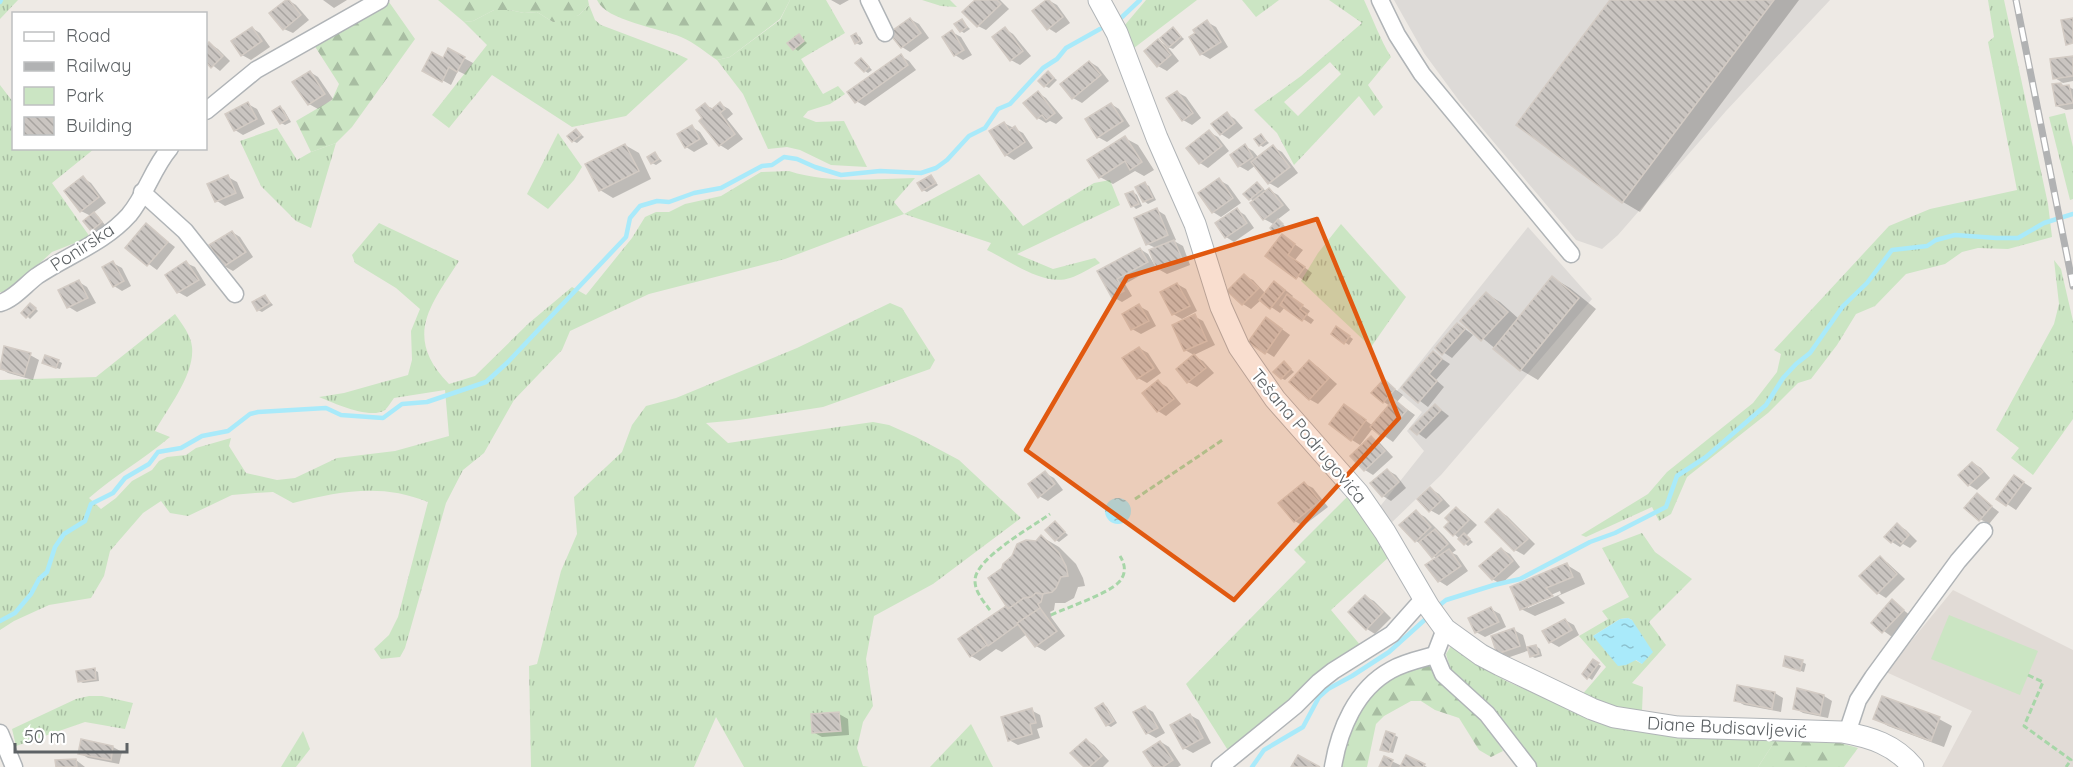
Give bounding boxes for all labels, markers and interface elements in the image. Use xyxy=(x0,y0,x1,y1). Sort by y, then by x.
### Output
legend xyxy=(12,12,207,150)
text: Road xyxy=(66,24,111,47)
text: Railway xyxy=(66,54,132,77)
text: Park xyxy=(66,84,104,107)
text: Building xyxy=(66,114,132,137)
street label: Ponirska xyxy=(46,218,118,276)
street label: Tešana Podrugovića xyxy=(1246,364,1372,508)
street label: Diane Budisavljević xyxy=(1646,711,1808,743)
scale bar xyxy=(15,716,128,754)
text: 50 m xyxy=(24,725,66,748)

